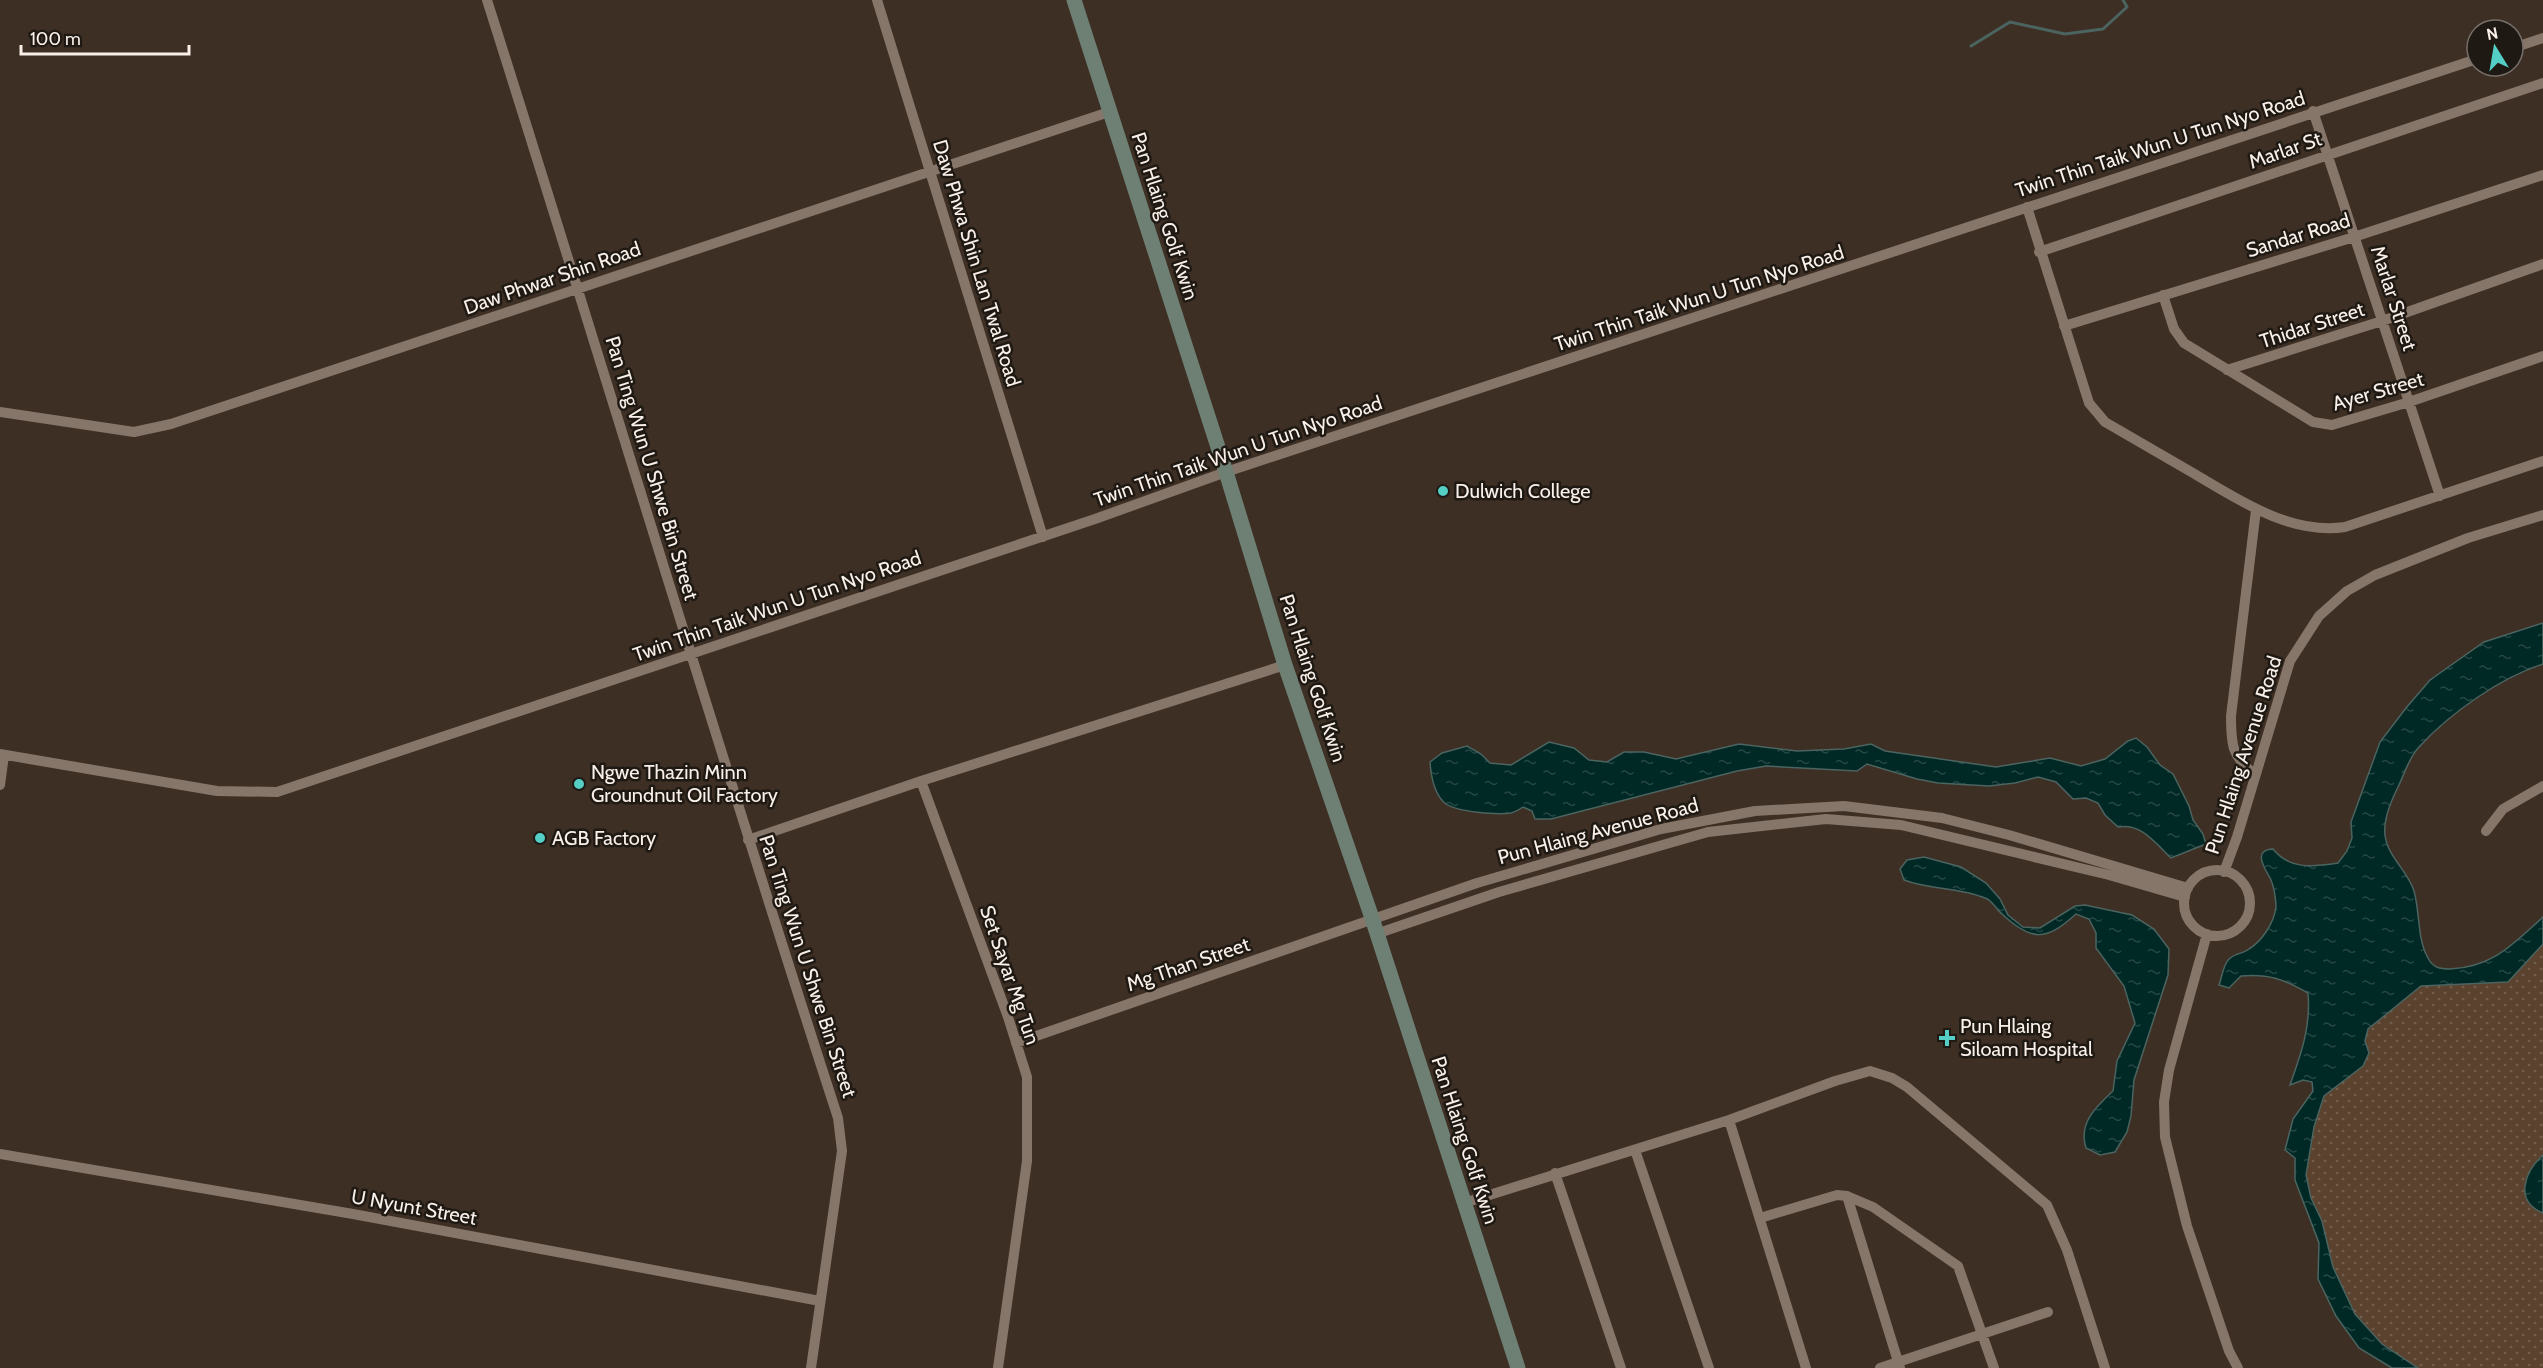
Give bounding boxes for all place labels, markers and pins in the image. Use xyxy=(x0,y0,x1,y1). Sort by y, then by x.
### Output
place label: Dulwich College xyxy=(1455,479,1591,503)
marker: Dulwich College xyxy=(1436,484,1450,498)
place label: Ngwe Thazin Minn Groundnut Oil Factory xyxy=(591,760,778,807)
marker: Ngwe Thazin Minn Groundnut Oil Factory xyxy=(572,777,586,791)
place label: AGB Factory xyxy=(552,826,656,850)
marker: AGB Factory xyxy=(533,831,547,845)
place label: Pun Hlaing Siloam Hospital xyxy=(1960,1014,2093,1061)
marker: Pun Hlaing Siloam Hospital xyxy=(1938,1029,1956,1047)

